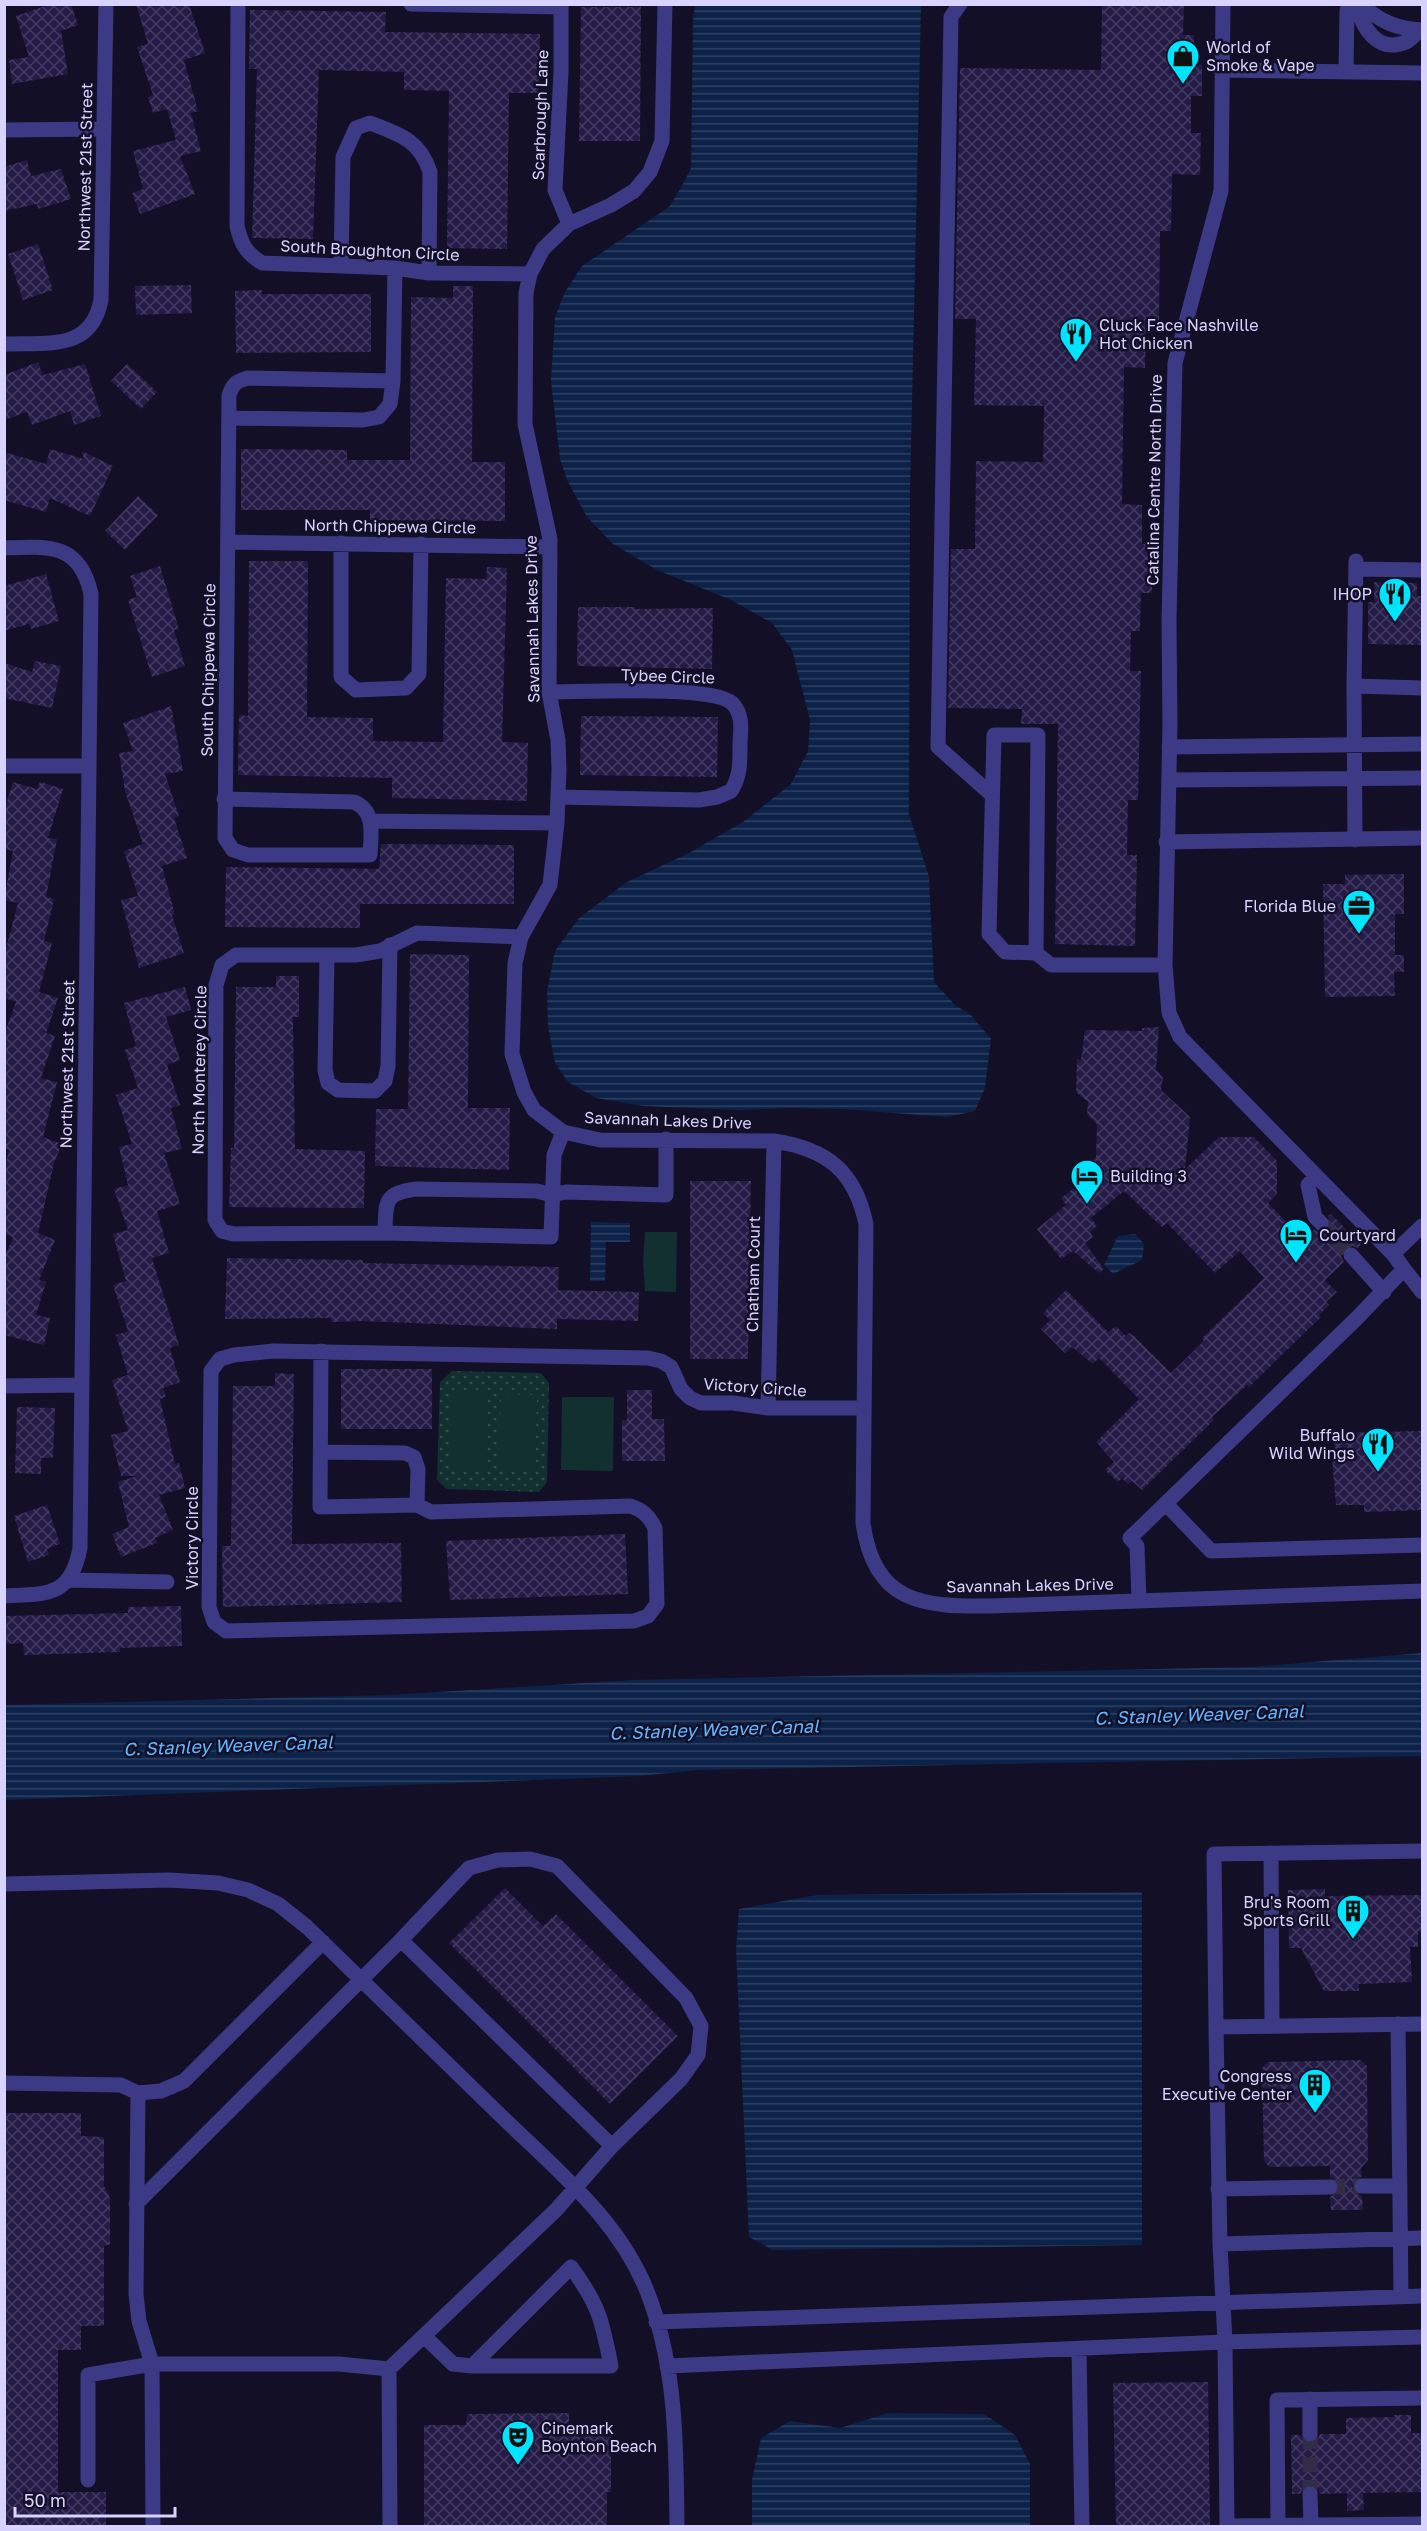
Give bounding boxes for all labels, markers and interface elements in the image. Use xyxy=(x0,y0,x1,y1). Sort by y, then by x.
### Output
place label: World of Smoke & Vape xyxy=(1206,37,1315,75)
shop icon: World of Smoke & Vape xyxy=(1165,38,1201,85)
street label: Scarbrough Lane xyxy=(528,49,552,181)
street label: Northwest 21st Street xyxy=(74,83,96,251)
street label: South Broughton Circle xyxy=(280,235,460,265)
place label: Cluck Face Nashville Hot Chicken xyxy=(1099,315,1259,353)
restaurant icon: Cluck Face Nashville Hot Chicken xyxy=(1058,316,1094,363)
street label: Catalina Centre North Drive xyxy=(1142,374,1166,586)
street label: North Chippewa Circle xyxy=(304,514,476,538)
street label: Savannah Lakes Drive xyxy=(521,535,543,703)
restaurant icon: IHOP xyxy=(1377,576,1413,623)
street label: South Chippewa Circle xyxy=(196,583,220,757)
place label: IHOP xyxy=(1332,584,1372,604)
street label: Tybee Circle xyxy=(621,664,715,688)
office icon: Florida Blue xyxy=(1341,888,1377,935)
place label: Florida Blue xyxy=(1244,896,1336,916)
street label: Northwest 21st Street xyxy=(56,980,78,1148)
street label: North Monterey Circle xyxy=(188,985,210,1155)
street label: Savannah Lakes Drive xyxy=(584,1107,752,1133)
hotel icon: Building 3 xyxy=(1069,1158,1105,1205)
place label: Building 3 xyxy=(1110,1166,1187,1186)
street label: Chatham Court xyxy=(742,1216,764,1332)
hotel icon: Courtyard xyxy=(1278,1217,1314,1264)
place label: Courtyard xyxy=(1319,1225,1396,1245)
street label: Victory Circle xyxy=(703,1373,807,1401)
place label: Buffalo Wild Wings xyxy=(1269,1425,1355,1463)
restaurant icon: Buffalo Wild Wings xyxy=(1360,1426,1396,1473)
street label: Victory Circle xyxy=(182,1486,202,1590)
street label: Savannah Lakes Drive xyxy=(946,1574,1114,1596)
water label: C. Stanley Weaver Canal xyxy=(1094,1699,1305,1729)
water label: C. Stanley Weaver Canal xyxy=(609,1714,820,1744)
water label: C. Stanley Weaver Canal xyxy=(123,1730,334,1760)
place label: Bru's Room Sports Grill xyxy=(1243,1892,1330,1930)
building icon: Bru's Room Sports Grill xyxy=(1335,1893,1371,1940)
place label: Congress Executive Center xyxy=(1162,2066,1292,2104)
building icon: Congress Executive Center xyxy=(1297,2067,1333,2114)
place label: Cinemark Boynton Beach xyxy=(541,2418,657,2456)
theatre icon: Cinemark Boynton Beach xyxy=(500,2419,536,2466)
scale bar xyxy=(15,2480,176,2518)
text: 50 m xyxy=(24,2489,66,2511)

